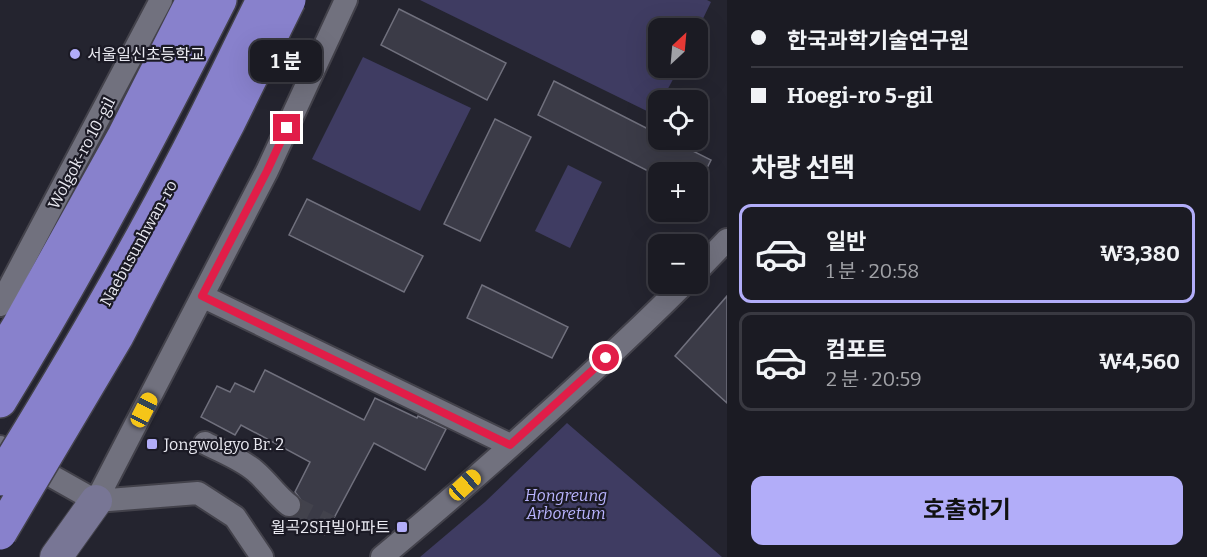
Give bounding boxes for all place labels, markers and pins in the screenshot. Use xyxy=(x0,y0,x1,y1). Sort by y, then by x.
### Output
place label: 서울일신초등학교 xyxy=(87,45,205,64)
marker: 서울일신초등학교 xyxy=(68,47,82,61)
place label: Jongwolgyo Br. 2 xyxy=(163,435,284,454)
marker: Jongwolgyo Br. 2 xyxy=(145,437,159,451)
place label: 월곡2SH빌아파트 xyxy=(271,518,390,537)
marker: 월곡2SH빌아파트 xyxy=(395,520,409,534)

